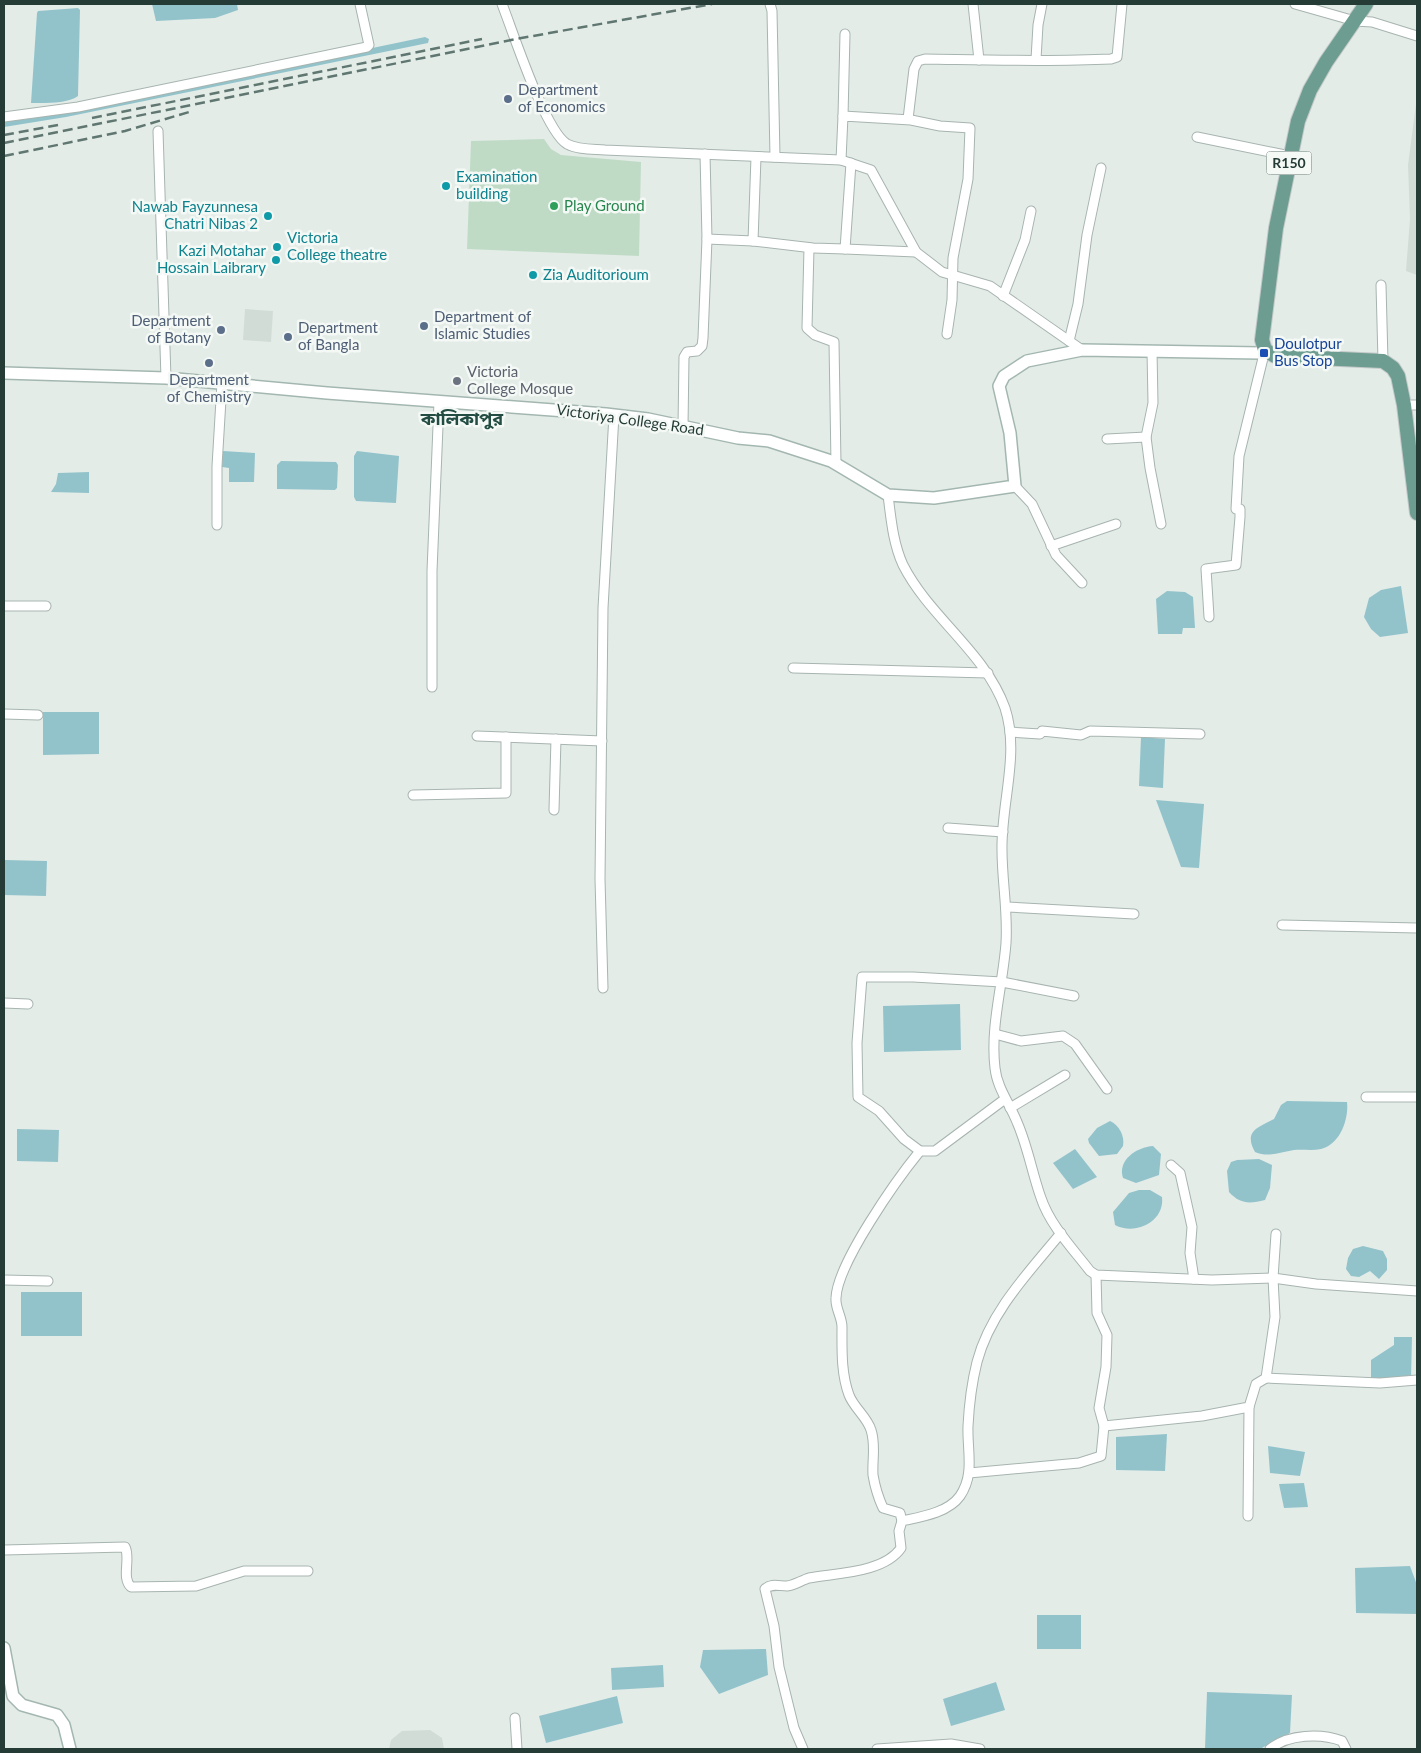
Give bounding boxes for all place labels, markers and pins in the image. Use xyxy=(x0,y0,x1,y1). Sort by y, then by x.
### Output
place label: Department of Economics xyxy=(518,80,605,115)
marker: Department of Economics xyxy=(502,93,514,105)
place label: Examination building xyxy=(456,167,537,202)
marker: Examination building xyxy=(440,180,452,192)
place label: Play Ground xyxy=(564,196,645,214)
place label: Nawab Fayzunnesa Chatri Nibas 2 xyxy=(132,197,258,232)
marker: Play Ground xyxy=(548,200,560,212)
marker: Nawab Fayzunnesa Chatri Nibas 2 xyxy=(262,210,274,222)
place label: Victoria College theatre xyxy=(287,228,387,263)
place label: Kazi Motahar Hossain Laibrary xyxy=(157,241,267,276)
marker: Victoria College theatre xyxy=(271,241,283,253)
marker: Kazi Motahar Hossain Laibrary xyxy=(270,254,282,266)
place label: Zia Auditorioum xyxy=(543,265,649,283)
marker: Zia Auditorioum xyxy=(527,269,539,281)
place label: Department of Islamic Studies xyxy=(434,307,532,342)
place label: Department of Botany xyxy=(131,311,212,346)
place label: Department of Bangla xyxy=(298,318,378,353)
marker: Department of Islamic Studies xyxy=(418,320,430,332)
marker: Department of Botany xyxy=(215,324,227,336)
marker: Department of Bangla xyxy=(282,331,294,343)
place label: Doulotpur Bus Stop xyxy=(1274,334,1342,369)
marker: Doulotpur Bus Stop xyxy=(1258,347,1270,359)
marker: Department of Chemistry xyxy=(203,357,215,369)
place label: Victoria College Mosque xyxy=(467,362,573,397)
place label: Department of Chemistry xyxy=(167,370,251,405)
marker: Victoria College Mosque xyxy=(451,375,463,387)

